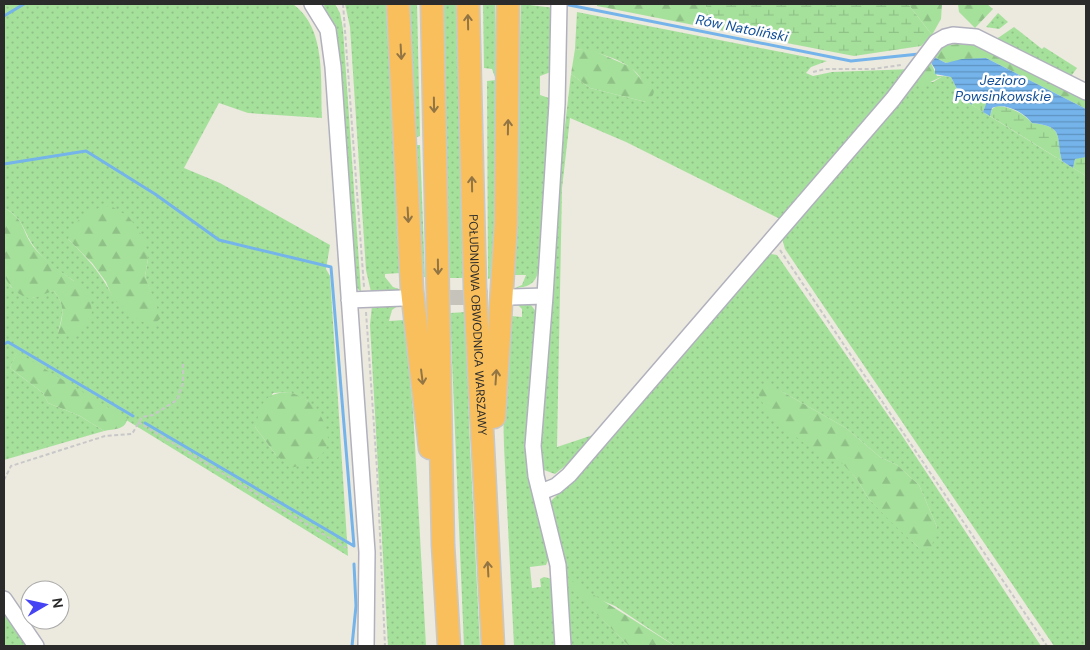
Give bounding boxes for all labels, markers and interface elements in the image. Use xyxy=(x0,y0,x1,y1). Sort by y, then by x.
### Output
water label: Rów Natoliński xyxy=(694,10,790,46)
one-way arrow xyxy=(463,14,473,30)
one-way arrow xyxy=(396,44,405,60)
water label: Jezioro Powsinkowskie xyxy=(955,71,1051,105)
one-way arrow xyxy=(430,97,439,113)
one-way arrow xyxy=(503,120,513,136)
one-way arrow xyxy=(467,177,477,193)
one-way arrow xyxy=(404,206,413,222)
street label: POŁUDNIOWA OBWODNICA WARSZAWY xyxy=(465,214,490,436)
one-way arrow xyxy=(433,259,443,275)
one-way arrow xyxy=(417,368,426,384)
one-way arrow xyxy=(492,369,501,385)
one-way arrow xyxy=(484,561,493,577)
north arrow xyxy=(20,580,70,630)
text: N xyxy=(48,597,68,609)

